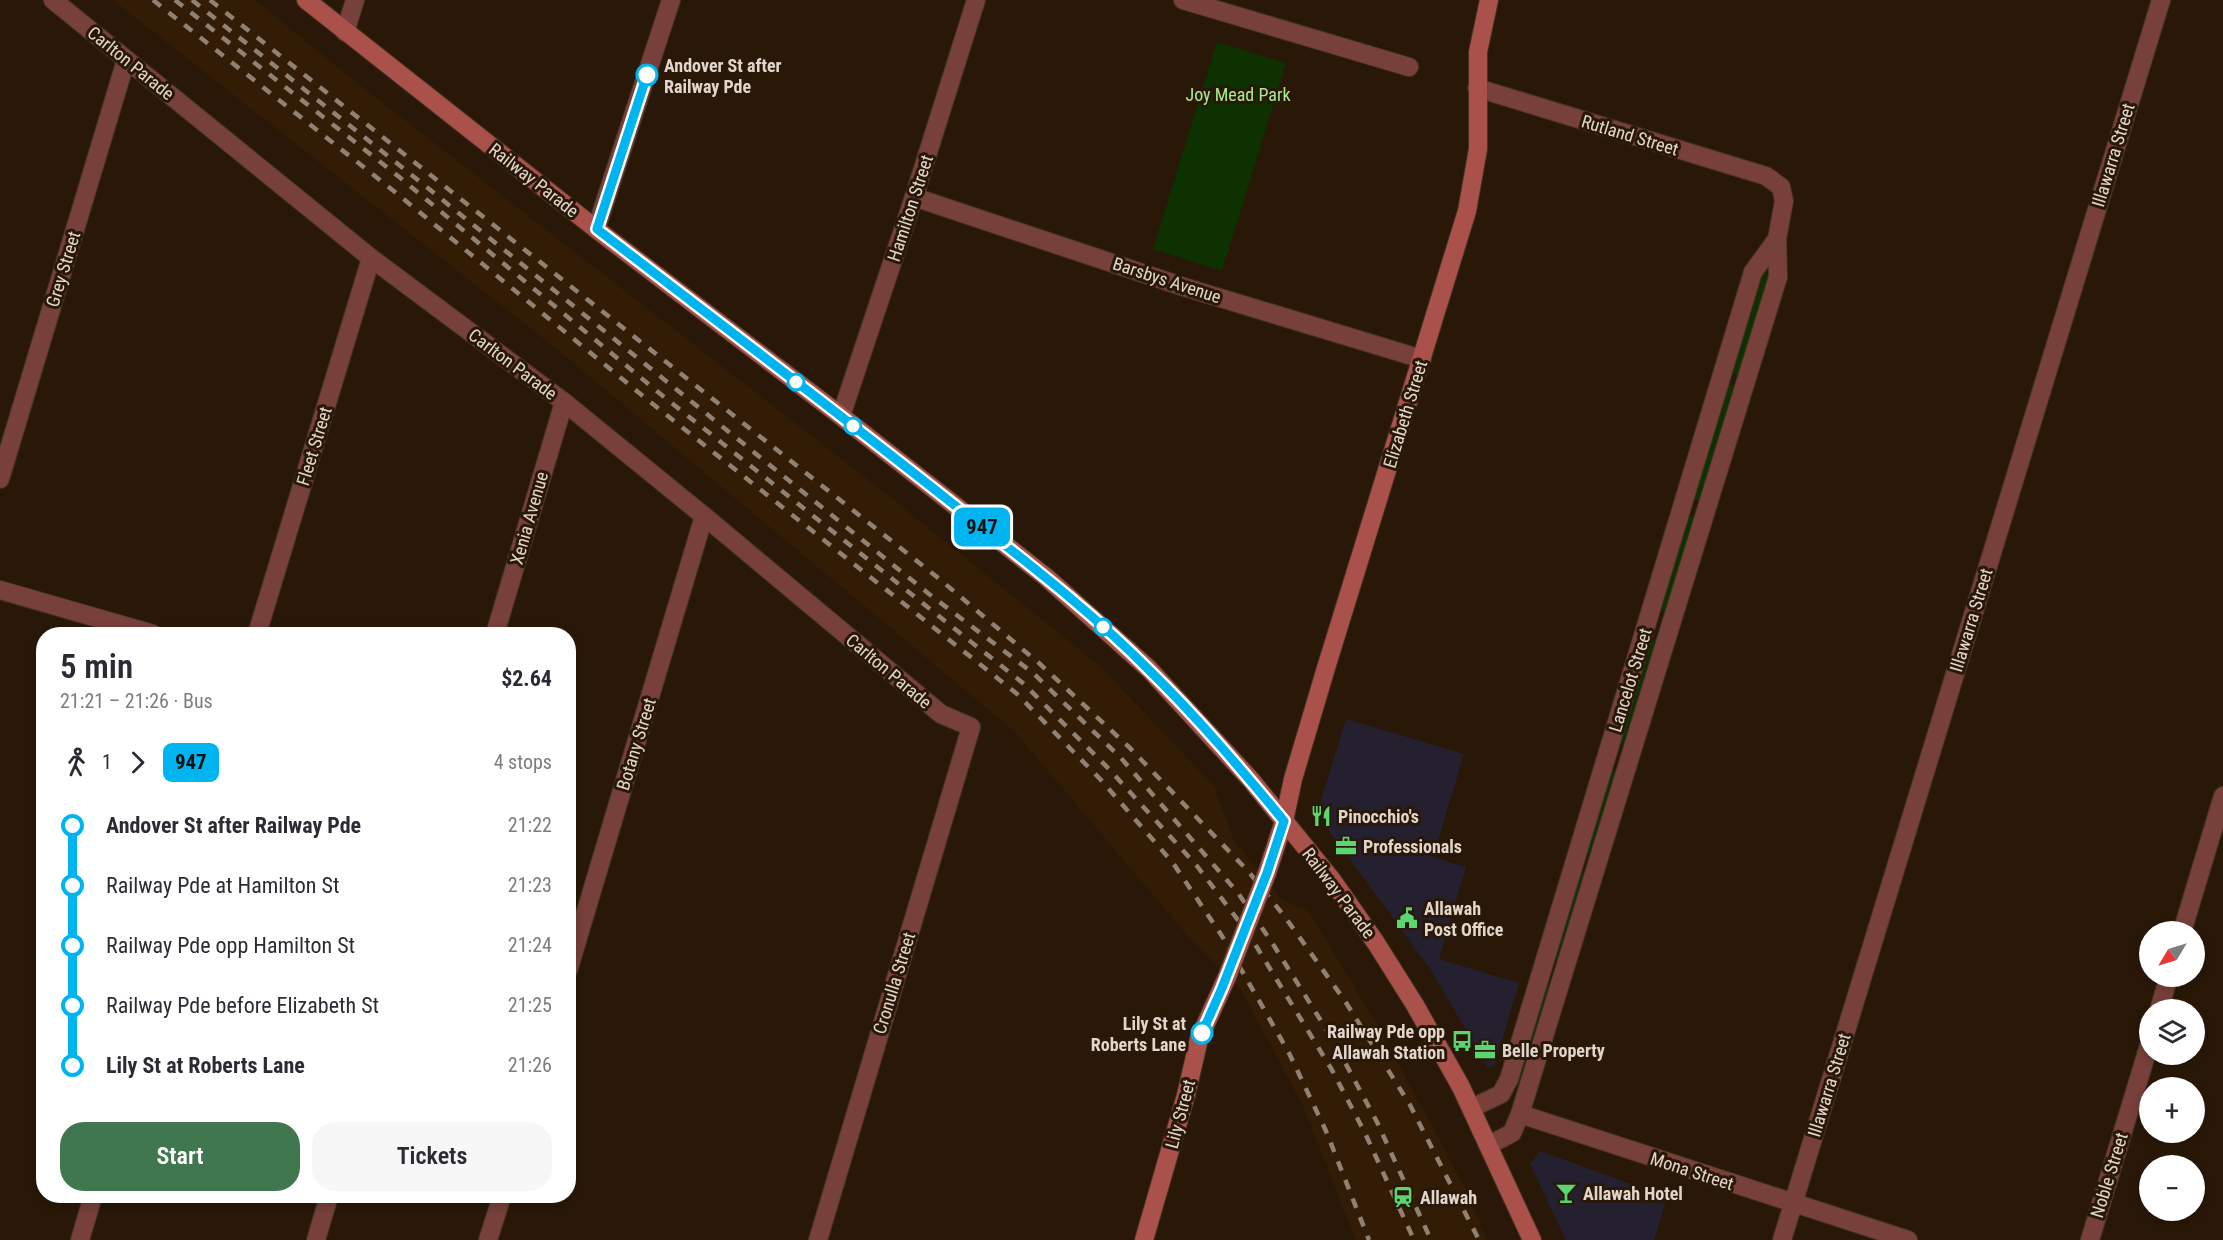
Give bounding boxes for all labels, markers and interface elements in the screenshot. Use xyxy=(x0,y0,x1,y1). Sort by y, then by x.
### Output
street label: Carlton Parade xyxy=(84,22,178,104)
place label: Andover St after Railway Pde xyxy=(664,55,782,97)
marker: Andover St after Railway Pde xyxy=(636,64,658,86)
park label: Joy Mead Park xyxy=(1185,84,1291,105)
street label: Illawarra Street xyxy=(2087,101,2139,209)
street label: Rutland Street xyxy=(1579,110,1681,160)
street label: Railway Parade xyxy=(485,139,583,221)
street label: Hamilton Street xyxy=(883,152,937,264)
street label: Grey Street xyxy=(42,229,84,309)
street label: Barsbys Avenue xyxy=(1110,253,1224,307)
street label: Carlton Parade xyxy=(465,324,561,404)
street label: Elizabeth Street xyxy=(1379,358,1431,470)
unlabelled marker xyxy=(787,373,805,391)
street label: Fleet Street xyxy=(292,404,336,488)
unlabelled marker xyxy=(844,417,862,435)
street label: Xenia Avenue xyxy=(506,469,552,567)
line badge: 947 xyxy=(948,508,1016,546)
text: 947 xyxy=(966,515,998,539)
street label: Illawarra Street xyxy=(1945,566,1997,674)
unlabelled marker xyxy=(1094,618,1112,636)
street label: Lancelot Street xyxy=(1604,626,1656,734)
street label: Carlton Parade xyxy=(842,629,936,713)
text: 5 min xyxy=(60,647,133,686)
text: $2.64 xyxy=(501,666,552,691)
text: 21:21 – 21:26 · Bus xyxy=(60,689,213,713)
street label: Botany Street xyxy=(612,695,660,793)
icon: walk xyxy=(60,746,93,779)
icon: forward xyxy=(121,746,154,779)
text: 1 xyxy=(102,750,112,774)
text: 947 xyxy=(175,750,207,774)
text: 4 stops xyxy=(494,750,552,774)
restaurant icon: Pinocchio's xyxy=(1309,804,1333,828)
place label: Pinocchio's xyxy=(1338,806,1419,827)
text: Andover St after Railway Pde xyxy=(106,813,361,838)
text: 21:22 xyxy=(508,813,552,837)
office icon: Professionals xyxy=(1334,834,1358,858)
place label: Professionals xyxy=(1363,836,1462,857)
street label: Railway Parade xyxy=(1298,844,1380,942)
text: Railway Pde at Hamilton St xyxy=(106,873,339,898)
text: 21:23 xyxy=(508,873,552,897)
place label: Allawah Post Office xyxy=(1424,898,1504,940)
public building icon: Allawah Post Office xyxy=(1395,906,1419,930)
north arrow xyxy=(2139,921,2205,987)
map controls xyxy=(2139,921,2205,1221)
street label: Cronulla Street xyxy=(869,930,919,1036)
text: Railway Pde opp Hamilton St xyxy=(106,933,355,958)
text: 21:24 xyxy=(508,933,552,957)
text: Railway Pde before Elizabeth St xyxy=(106,993,379,1018)
text: 21:25 xyxy=(508,993,552,1017)
button: layers xyxy=(2139,999,2205,1065)
place label: Lily St at Roberts Lane xyxy=(1091,1013,1186,1055)
place label: Railway Pde opp Allawah Station xyxy=(1327,1021,1445,1063)
marker: Lily St at Roberts Lane xyxy=(1191,1022,1213,1044)
bus stop icon: Railway Pde opp Allawah Station xyxy=(1450,1029,1474,1053)
street label: Illawarra Street xyxy=(1803,1031,1855,1139)
office icon: Belle Property xyxy=(1473,1038,1497,1062)
place label: Belle Property xyxy=(1502,1040,1605,1061)
text: Lily St at Roberts Lane xyxy=(106,1053,305,1078)
text: 21:26 xyxy=(508,1053,552,1077)
street label: Lily Street xyxy=(1161,1077,1199,1151)
button: + xyxy=(2139,1077,2205,1143)
button: Start xyxy=(60,1122,300,1191)
button: Tickets xyxy=(312,1122,552,1191)
street label: Noble Street xyxy=(2086,1130,2132,1220)
street label: Mona Street xyxy=(1648,1148,1736,1194)
button: − xyxy=(2139,1155,2205,1221)
bar icon: Allawah Hotel xyxy=(1554,1181,1578,1205)
place label: Allawah Hotel xyxy=(1583,1183,1683,1204)
station icon: Allawah xyxy=(1391,1185,1415,1209)
place label: Allawah xyxy=(1420,1187,1477,1208)

